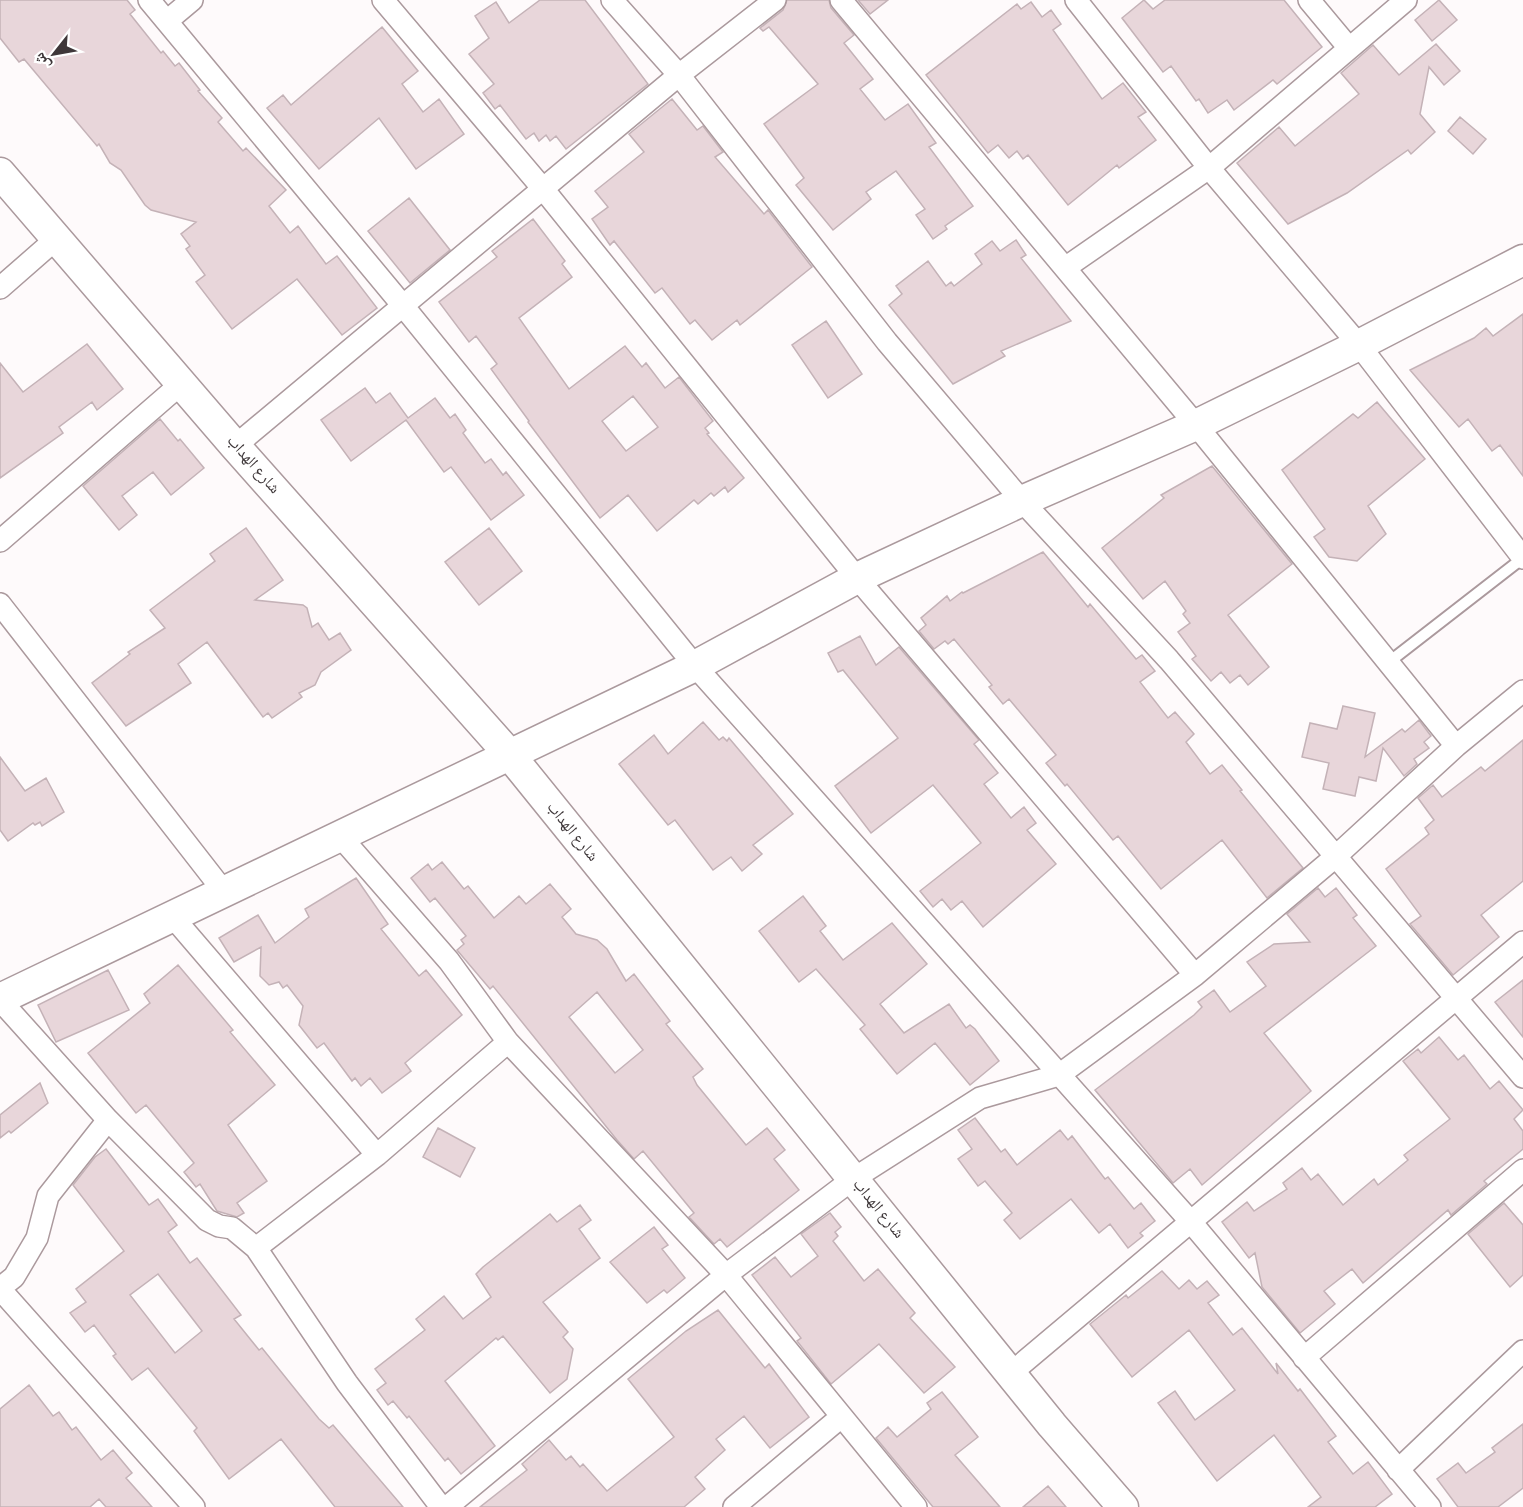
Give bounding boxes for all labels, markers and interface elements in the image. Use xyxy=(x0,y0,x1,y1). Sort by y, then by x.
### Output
north arrow xyxy=(24,24,84,84)
text: ش xyxy=(30,48,56,73)
street label: شارع الهداب xyxy=(222,432,284,498)
street label: شارع الهداب xyxy=(542,798,602,866)
street label: شارع الهداب xyxy=(848,1175,908,1243)

